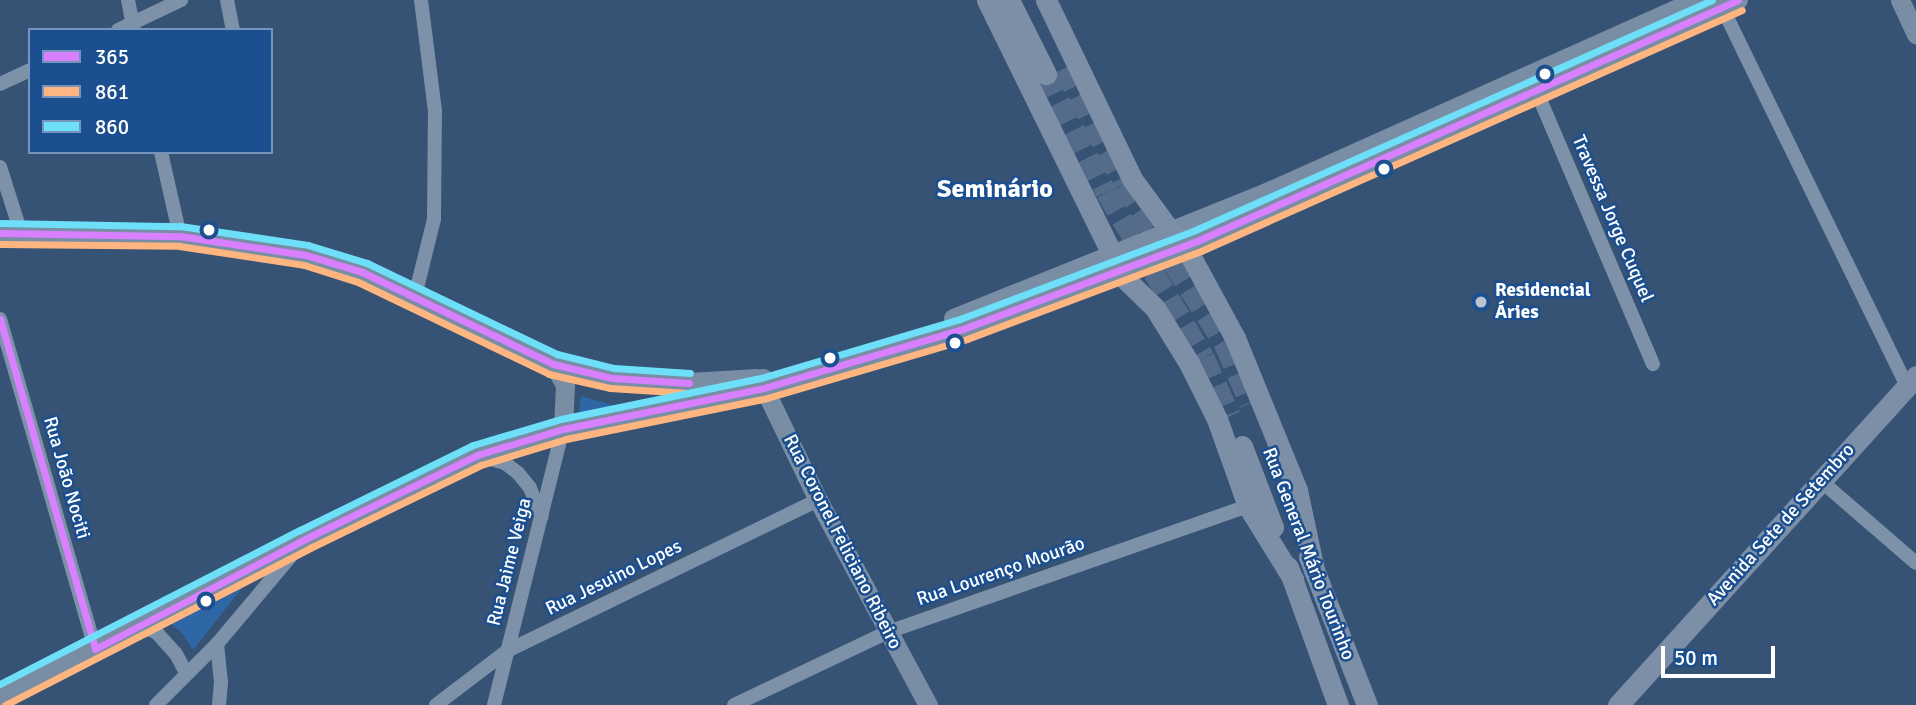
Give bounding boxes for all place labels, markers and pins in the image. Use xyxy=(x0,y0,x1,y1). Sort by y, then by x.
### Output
unlabelled marker xyxy=(1538,67,1552,81)
unlabelled marker xyxy=(1377,162,1391,176)
unlabelled marker xyxy=(202,223,216,237)
place label: Residencial Áries xyxy=(1495,280,1591,324)
marker: Residencial Áries xyxy=(1473,294,1489,310)
unlabelled marker xyxy=(948,336,962,350)
unlabelled marker xyxy=(823,351,837,365)
unlabelled marker xyxy=(199,594,213,608)

